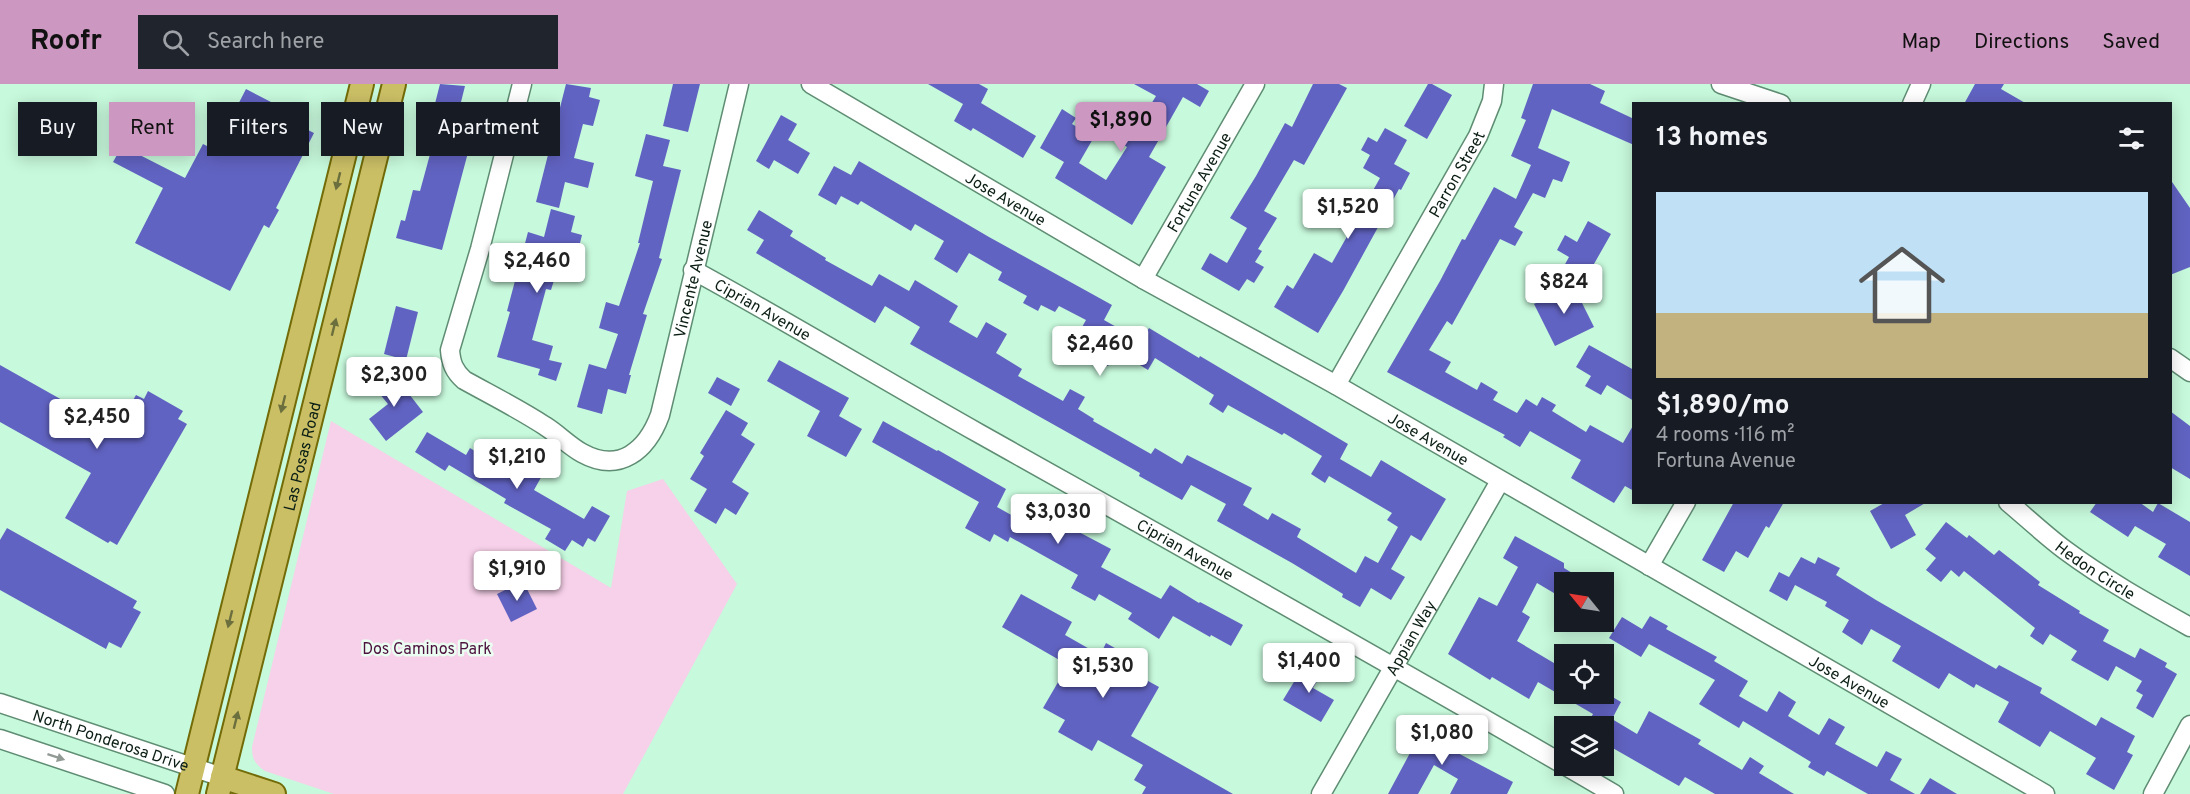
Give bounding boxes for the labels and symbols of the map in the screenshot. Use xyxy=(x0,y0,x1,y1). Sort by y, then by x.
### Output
pin: $1,890 xyxy=(1072,102,1170,153)
street label: Fortuna Avenue xyxy=(1164,129,1237,236)
street label: Parron Street xyxy=(1426,129,1491,222)
street label: Jose Avenue xyxy=(961,169,1049,232)
one-way arrow xyxy=(332,172,342,191)
pin: $1,520 xyxy=(1299,189,1397,240)
street label: Vincente Avenue xyxy=(671,218,718,340)
pin: $2,460 xyxy=(488,243,586,294)
pin: $824 xyxy=(1528,264,1600,315)
street label: Ciprian Avenue xyxy=(710,276,814,346)
one-way arrow xyxy=(329,318,339,336)
pin: $2,460 xyxy=(1051,326,1149,377)
pin: $2,300 xyxy=(345,357,443,408)
one-way arrow xyxy=(277,395,287,414)
pin: $2,450 xyxy=(48,399,146,450)
street label: Las Posas Road xyxy=(281,400,327,513)
street label: Jose Avenue xyxy=(1383,409,1472,471)
pin: $1,210 xyxy=(468,439,566,490)
pin: $3,030 xyxy=(1009,494,1107,545)
street label: Ciprian Avenue xyxy=(1132,516,1236,586)
street label: Hedon Circle xyxy=(2050,538,2138,605)
pin: $1,910 xyxy=(468,551,566,602)
north arrow xyxy=(1554,572,1614,632)
street label: Appian Way xyxy=(1383,597,1442,680)
one-way arrow xyxy=(224,609,234,628)
park label: Dos Caminos Park xyxy=(362,640,492,660)
pin: $1,400 xyxy=(1260,643,1358,694)
pin: $1,530 xyxy=(1054,648,1152,699)
street label: Jose Avenue xyxy=(1804,652,1893,714)
street label: North Ponderosa Drive xyxy=(30,707,191,777)
one-way arrow xyxy=(232,711,242,729)
pin: $1,080 xyxy=(1393,715,1491,766)
one-way arrow xyxy=(47,753,65,763)

